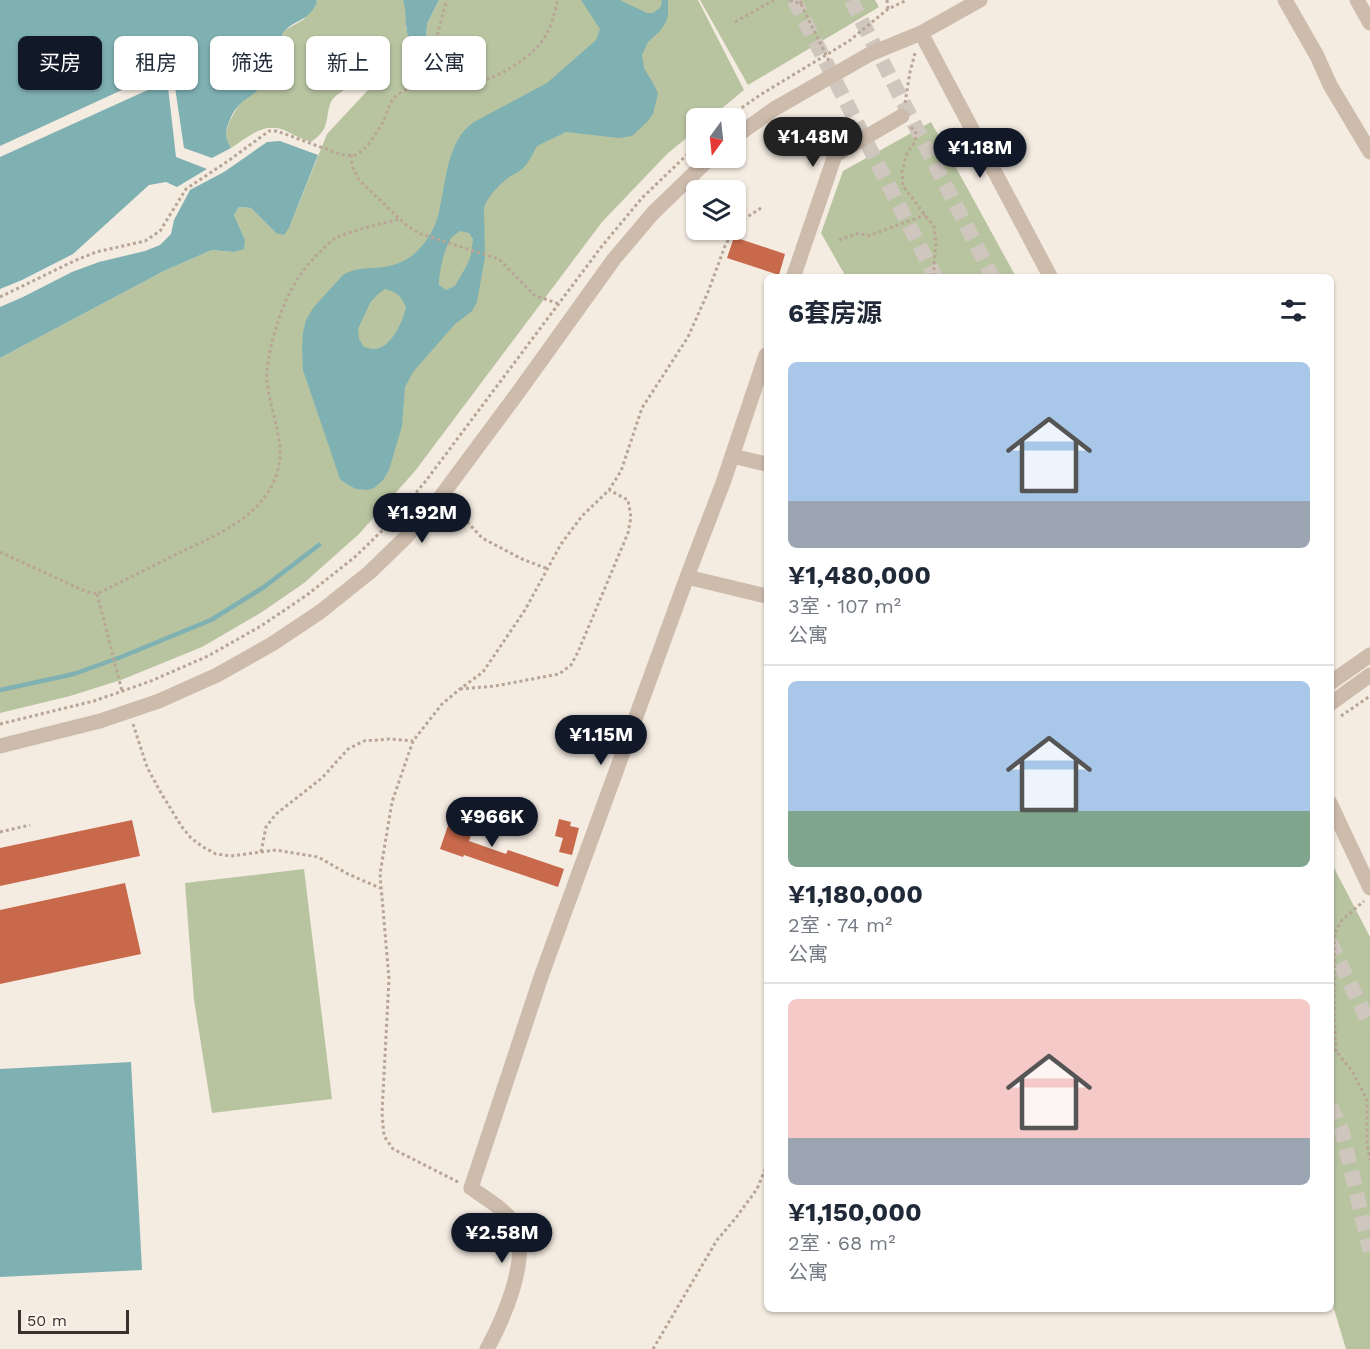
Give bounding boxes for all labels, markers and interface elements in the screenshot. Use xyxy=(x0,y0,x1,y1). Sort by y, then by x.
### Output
chip: 买房 xyxy=(18,36,102,90)
chip: 租房 xyxy=(114,36,198,90)
chip: 筛选 xyxy=(210,36,294,90)
chip: 新上 xyxy=(306,36,390,90)
chip: 公寓 xyxy=(402,36,486,90)
north arrow xyxy=(686,108,746,168)
map controls xyxy=(686,108,746,240)
pin: ¥1.48M xyxy=(764,117,862,168)
text: ¥1.48M xyxy=(777,124,849,148)
pin: ¥1.18M xyxy=(931,128,1029,179)
text: ¥1.18M xyxy=(947,135,1013,159)
button: layers xyxy=(686,180,746,240)
icon: filters xyxy=(1277,294,1310,327)
text: 6套房源 xyxy=(788,298,882,328)
icon: home xyxy=(995,401,1103,509)
pin: ¥1.92M xyxy=(373,493,471,544)
text: ¥1.92M xyxy=(387,500,457,524)
text: ¥1,480,000 xyxy=(788,560,931,590)
text: 3室 · 107 m² xyxy=(788,594,901,618)
text: 公寓 xyxy=(788,623,828,647)
pin: ¥1.15M xyxy=(552,715,650,766)
icon: home xyxy=(995,720,1103,828)
text: ¥1.15M xyxy=(569,722,633,746)
pin: ¥966K xyxy=(450,797,534,848)
text: ¥966K xyxy=(460,804,524,828)
text: ¥1,180,000 xyxy=(788,879,923,909)
text: 2室 · 74 m² xyxy=(788,913,892,937)
text: 公寓 xyxy=(788,942,828,966)
icon: home xyxy=(995,1038,1103,1146)
text: ¥1,150,000 xyxy=(788,1197,922,1227)
pin: ¥2.58M xyxy=(453,1213,551,1264)
text: ¥2.58M xyxy=(465,1220,539,1244)
text: 2室 · 68 m² xyxy=(788,1231,895,1255)
text: 公寓 xyxy=(788,1260,828,1284)
scale bar xyxy=(18,1307,129,1334)
text: 50 m xyxy=(27,1311,67,1330)

